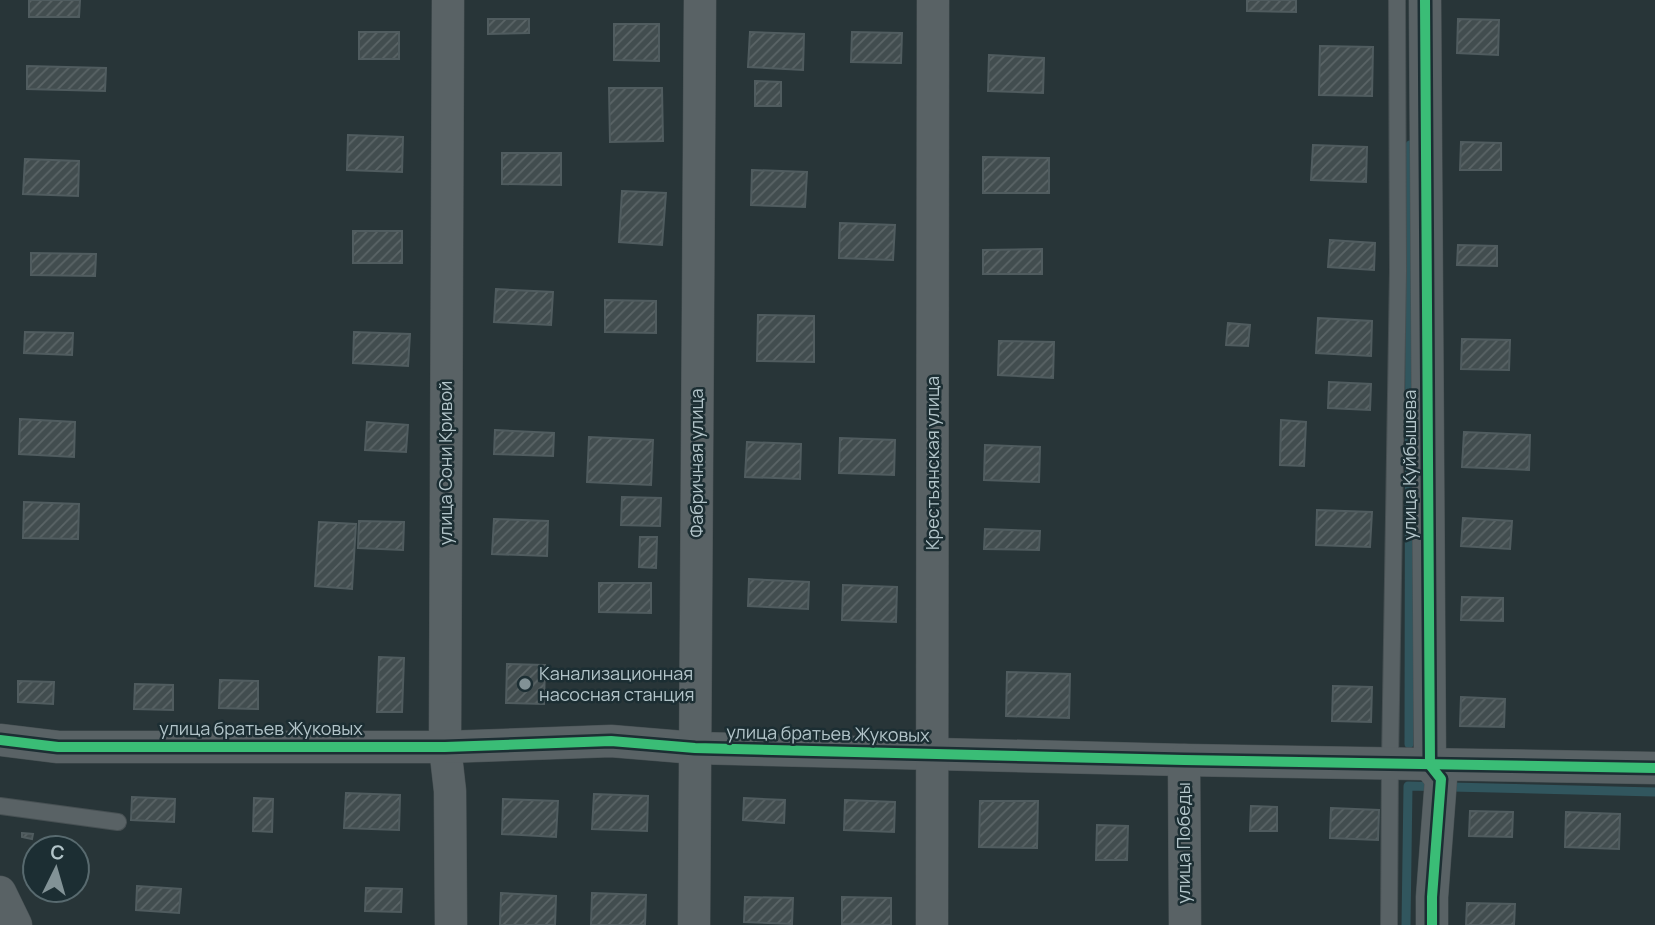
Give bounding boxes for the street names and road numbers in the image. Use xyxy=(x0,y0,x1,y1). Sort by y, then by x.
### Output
street label: Крестьянская улица xyxy=(920,376,944,550)
street label: улица Сони Кривой xyxy=(433,381,457,545)
street label: Фабричная улица xyxy=(684,388,708,538)
street label: улица Куйбышева xyxy=(1397,390,1421,540)
street label: улица братьев Жуковых xyxy=(159,716,363,740)
street label: улица братьев Жуковых xyxy=(726,719,930,747)
street label: улица Победы xyxy=(1171,782,1195,904)

